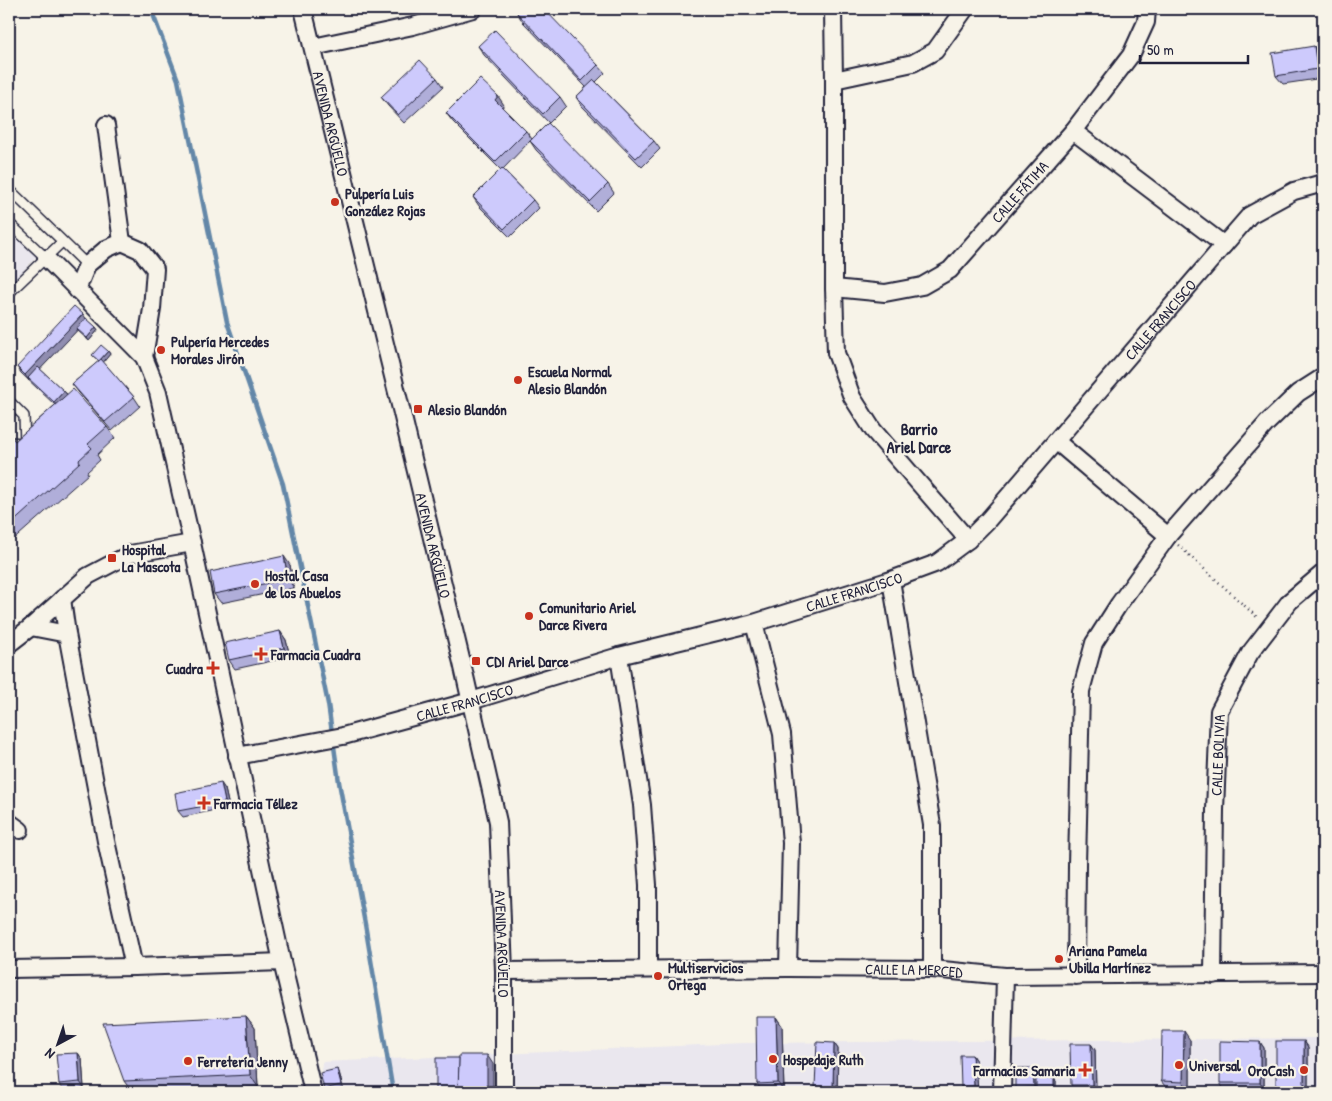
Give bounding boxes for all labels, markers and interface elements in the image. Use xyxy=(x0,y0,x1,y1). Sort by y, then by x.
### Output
scale bar xyxy=(1140,32,1247,64)
text: 50 m xyxy=(1147,39,1174,60)
street label: AVENIDA ARGÜELLO xyxy=(308,69,354,178)
street label: CALLE FÁTIMA xyxy=(986,155,1053,227)
place label: Pulpería Luis González Rojas xyxy=(345,183,425,221)
marker: Pulpería Luis González Rojas xyxy=(329,196,341,208)
street label: CALLE FRANCISCO xyxy=(1120,275,1201,364)
place label: Pulpería Mercedes Morales Jirón xyxy=(171,331,269,369)
marker: Pulpería Mercedes Morales Jirón xyxy=(155,344,167,356)
place label: Escuela Normal Alesio Blandón xyxy=(528,361,612,399)
marker: Escuela Normal Alesio Blandón xyxy=(512,374,524,386)
place label: Alesio Blandón xyxy=(428,399,507,420)
marker: Alesio Blandón xyxy=(412,403,424,415)
district label: Barrio Ariel Darce xyxy=(887,418,952,458)
street label: AVENIDA ARGÜELLO xyxy=(411,491,457,600)
place label: Hospital La Mascota xyxy=(122,539,181,577)
marker: Hospital La Mascota xyxy=(106,552,118,564)
place label: Hostal Casa de los Abuelos xyxy=(265,565,341,603)
street label: CALLE FRANCISCO xyxy=(803,566,905,617)
marker: Hostal Casa de los Abuelos xyxy=(249,578,261,590)
place label: Comunitario Ariel Darce Rivera xyxy=(539,597,637,635)
marker: Comunitario Ariel Darce Rivera xyxy=(523,610,535,622)
place label: Farmacia Cuadra xyxy=(270,644,361,665)
marker: Farmacia Cuadra xyxy=(255,648,267,660)
place label: CDI Ariel Darce xyxy=(486,651,569,672)
marker: CDI Ariel Darce xyxy=(470,655,482,667)
place label: Cuadra xyxy=(165,658,203,679)
marker: Cuadra xyxy=(207,662,219,674)
street label: CALLE FRANCISCO xyxy=(414,678,516,726)
street label: CALLE BOLIVIA xyxy=(1205,713,1229,796)
place label: Farmacia Téllez xyxy=(213,793,298,814)
marker: Farmacia Téllez xyxy=(198,797,210,809)
street label: AVENIDA ARGÜELLO xyxy=(490,890,515,998)
place label: Ariana Pamela Ubilla Martínez xyxy=(1069,940,1151,978)
marker: Ariana Pamela Ubilla Martínez xyxy=(1053,953,1065,965)
place label: Multiservicios Ortega xyxy=(668,957,744,996)
street label: CALLE LA MERCED xyxy=(865,958,965,982)
marker: Multiservicios Ortega xyxy=(652,970,664,982)
north arrow xyxy=(32,1018,82,1068)
text: N xyxy=(40,1044,58,1064)
place label: Hospedaje Ruth xyxy=(783,1049,864,1071)
place label: Ferretería Jenny xyxy=(197,1051,289,1073)
marker: Hospedaje Ruth xyxy=(767,1053,779,1065)
marker: Ferretería Jenny xyxy=(182,1055,194,1067)
place label: Universal xyxy=(1189,1055,1242,1076)
marker: Universal xyxy=(1173,1059,1185,1071)
place label: Farmacias Samaria xyxy=(972,1060,1075,1081)
place label: OroCash xyxy=(1248,1060,1295,1081)
marker: Farmacias Samaria xyxy=(1079,1064,1091,1076)
marker: OroCash xyxy=(1298,1064,1310,1076)

